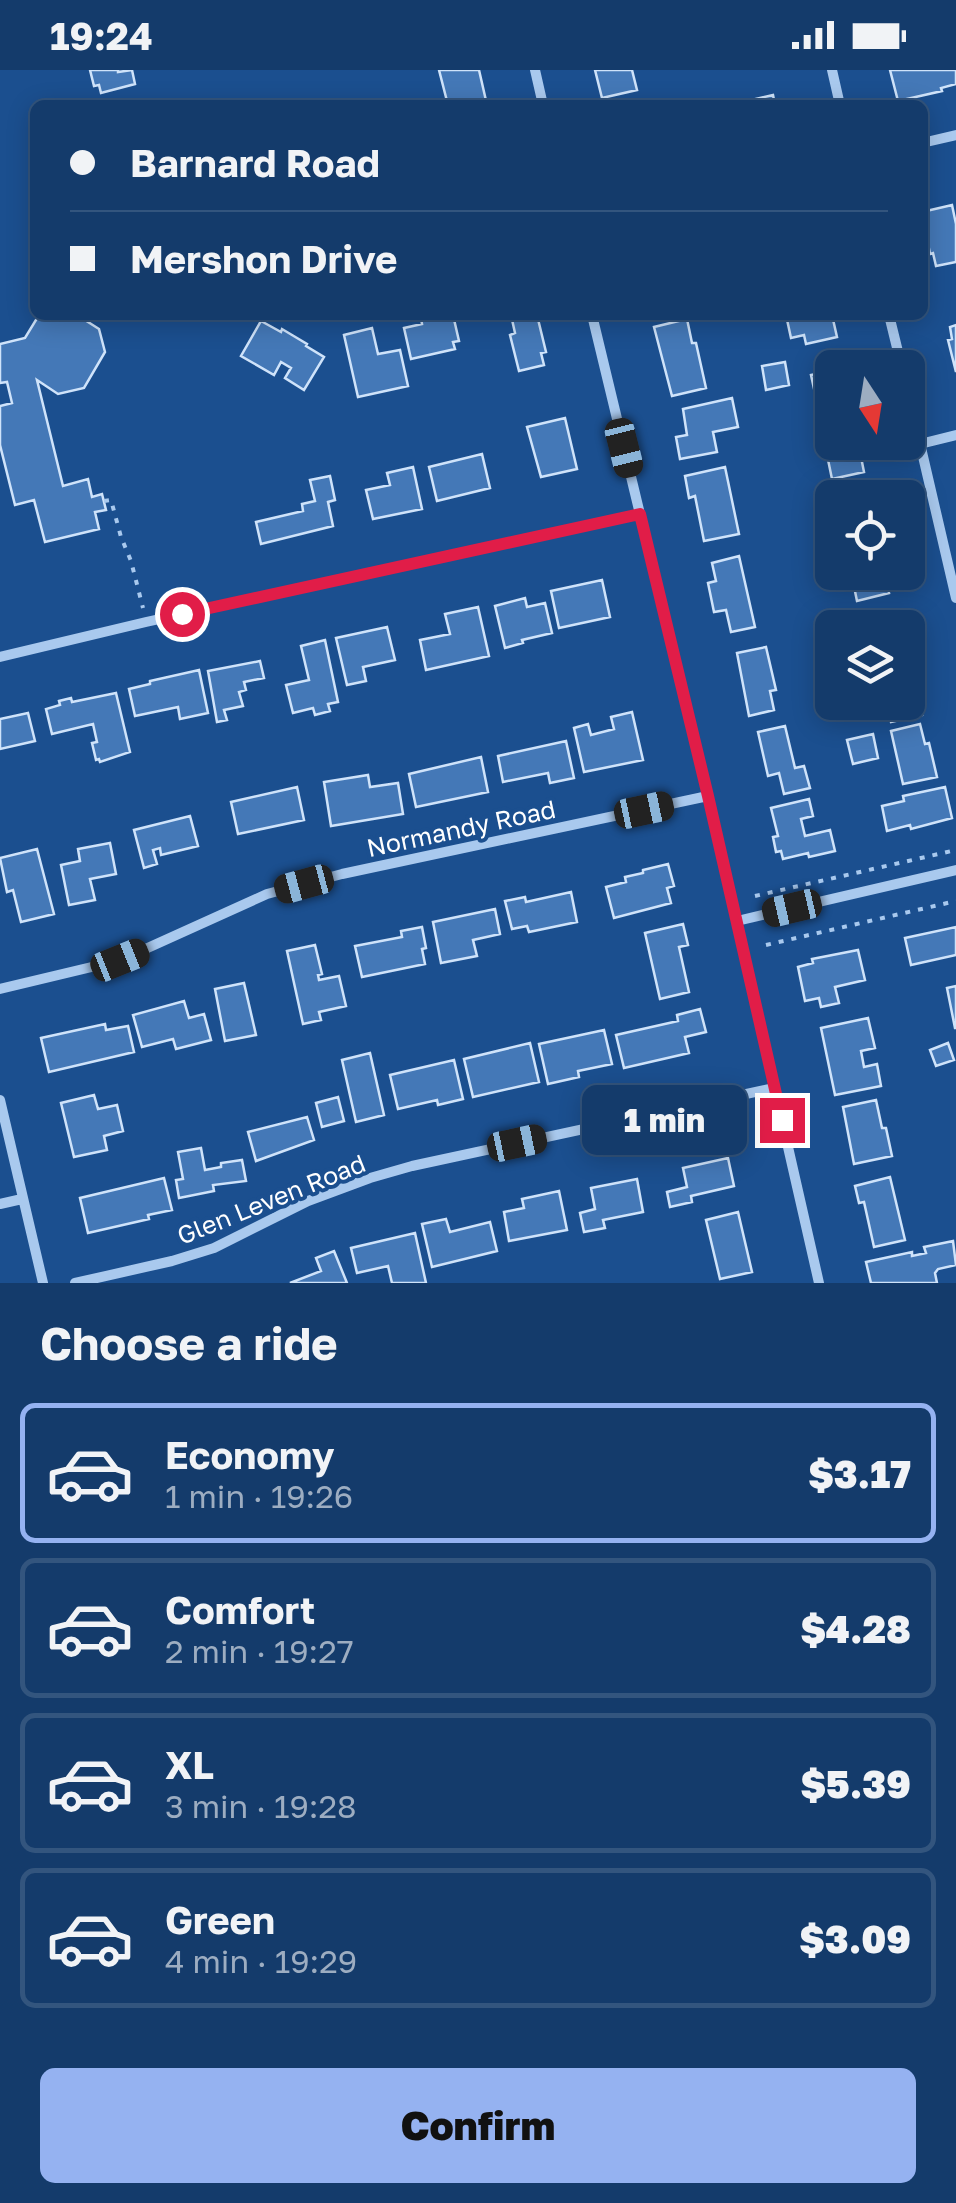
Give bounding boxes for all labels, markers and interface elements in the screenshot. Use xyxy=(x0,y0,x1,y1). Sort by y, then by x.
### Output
text: 19:24 xyxy=(50,13,153,58)
text: Barnard Road xyxy=(130,140,380,185)
text: Mershon Drive xyxy=(130,236,397,281)
north arrow xyxy=(815,350,925,460)
map controls xyxy=(815,350,925,720)
car xyxy=(602,415,646,481)
button: locate xyxy=(815,480,925,590)
route start xyxy=(160,592,205,637)
button: layers xyxy=(815,610,925,720)
car xyxy=(612,789,676,831)
street label: Normandy Road xyxy=(364,793,558,863)
car xyxy=(271,862,337,906)
car xyxy=(759,887,825,929)
car xyxy=(87,935,153,985)
callout: 1 min xyxy=(582,1085,747,1155)
route end xyxy=(760,1098,805,1143)
text: 1 min xyxy=(624,1101,705,1139)
car xyxy=(485,1122,549,1164)
street label: Glen Leven Road xyxy=(172,1147,370,1251)
text: Choose a ride xyxy=(40,1316,338,1370)
icon: car xyxy=(45,1428,135,1518)
text: Economy xyxy=(165,1432,334,1477)
text: $3.17 xyxy=(808,1451,911,1496)
text: 1 min · 19:26 xyxy=(165,1477,353,1515)
icon: car xyxy=(45,1583,135,1673)
text: Comfort xyxy=(165,1587,315,1632)
text: $4.28 xyxy=(800,1606,911,1651)
text: 2 min · 19:27 xyxy=(165,1632,354,1670)
icon: car xyxy=(45,1738,135,1828)
text: XL xyxy=(165,1742,214,1787)
text: $5.39 xyxy=(800,1761,911,1806)
text: 3 min · 19:28 xyxy=(165,1787,356,1825)
icon: car xyxy=(45,1893,135,1983)
text: Green xyxy=(165,1897,275,1942)
text: $3.09 xyxy=(799,1916,911,1961)
text: 4 min · 19:29 xyxy=(165,1942,357,1980)
button: Confirm xyxy=(40,2068,916,2183)

